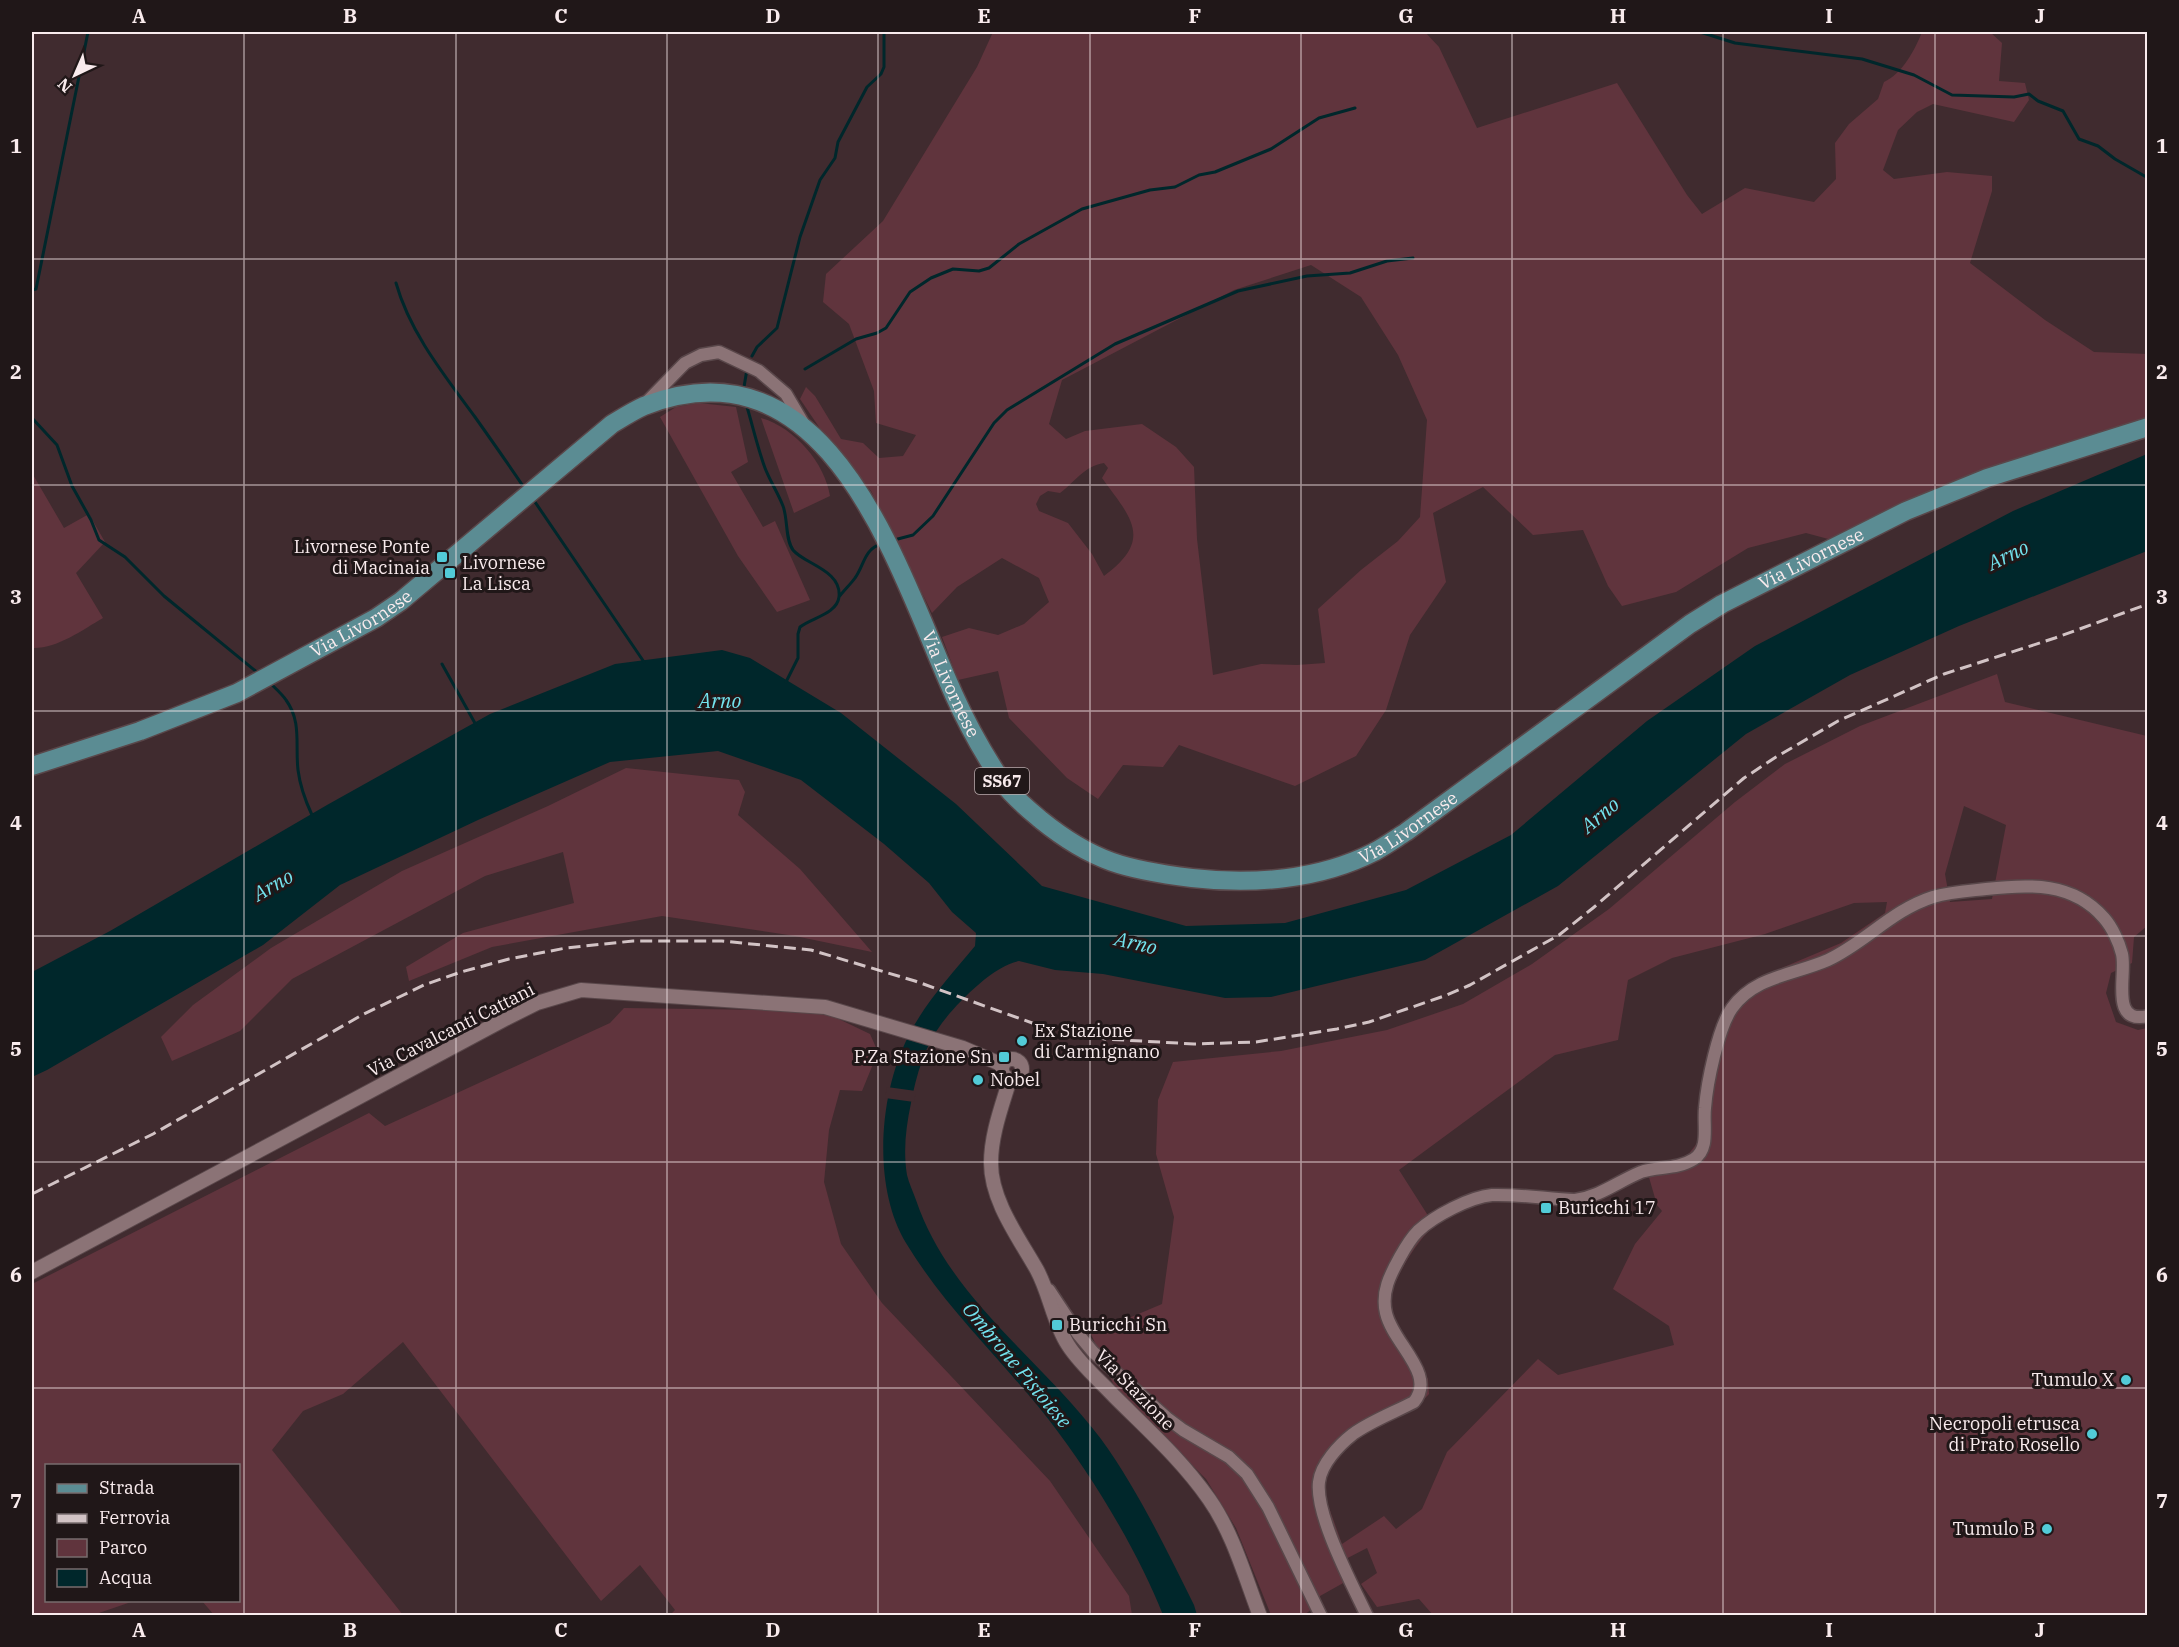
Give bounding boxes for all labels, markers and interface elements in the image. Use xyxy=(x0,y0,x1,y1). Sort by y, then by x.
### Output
text: A xyxy=(132,2,146,29)
text: B xyxy=(343,2,357,29)
text: C xyxy=(554,2,568,29)
text: D xyxy=(765,2,781,29)
text: E xyxy=(977,2,991,29)
text: F xyxy=(1189,2,1201,29)
text: G xyxy=(1398,2,1414,29)
text: H xyxy=(1610,2,1626,29)
text: I xyxy=(1825,2,1833,29)
text: J xyxy=(2035,2,2045,29)
north arrow xyxy=(45,45,105,105)
text: N xyxy=(53,74,76,97)
text: 1 xyxy=(10,132,22,159)
text: 1 xyxy=(2156,132,2168,159)
text: 2 xyxy=(10,358,22,385)
text: 2 xyxy=(2156,358,2168,385)
street label: Via Livornese xyxy=(1755,522,1868,595)
water label: Arno xyxy=(1981,533,2033,577)
place label: Livornese Ponte di Macinaia xyxy=(294,535,430,579)
marker: Livornese Ponte di Macinaia xyxy=(435,550,449,564)
place label: Livornese La Lisca xyxy=(462,551,546,595)
marker: Livornese La Lisca xyxy=(443,566,457,580)
text: 3 xyxy=(10,583,22,610)
text: 3 xyxy=(2156,583,2168,610)
street label: Via Livornese xyxy=(306,584,417,662)
street label: Via Livornese xyxy=(917,627,985,741)
water label: Arno xyxy=(697,687,741,714)
road number: SS67 xyxy=(975,768,1029,794)
street label: Via Livornese xyxy=(1355,786,1462,869)
water label: Arno xyxy=(1573,790,1625,840)
text: 4 xyxy=(10,809,22,836)
text: 4 xyxy=(2156,809,2168,836)
water label: Arno xyxy=(246,862,298,908)
water label: Arno xyxy=(1110,924,1160,960)
street label: Via Cavalcanti Cattani xyxy=(363,977,538,1082)
place label: Ex Stazione di Carmignano xyxy=(1034,1019,1160,1063)
marker: Ex Stazione di Carmignano xyxy=(1015,1034,1029,1048)
text: 5 xyxy=(10,1035,22,1062)
text: 5 xyxy=(2156,1035,2168,1062)
place label: P.Za Stazione Sn xyxy=(854,1045,992,1068)
marker: P.Za Stazione Sn xyxy=(997,1050,1011,1064)
place label: Nobel xyxy=(990,1068,1040,1091)
marker: Nobel xyxy=(971,1073,985,1087)
place label: Buricchi 17 xyxy=(1558,1196,1656,1219)
marker: Buricchi 17 xyxy=(1539,1201,1553,1215)
text: 6 xyxy=(10,1261,22,1288)
text: 6 xyxy=(2156,1261,2168,1288)
water label: Ombrone Pistoiese xyxy=(957,1296,1078,1434)
place label: Buricchi Sn xyxy=(1069,1313,1167,1336)
marker: Buricchi Sn xyxy=(1050,1318,1064,1332)
street label: Via Stazione xyxy=(1091,1344,1180,1435)
place label: Tumulo X xyxy=(2031,1368,2114,1391)
marker: Tumulo X xyxy=(2119,1373,2133,1387)
place label: Necropoli etrusca di Prato Rosello xyxy=(1929,1412,2080,1456)
marker: Necropoli etrusca di Prato Rosello xyxy=(2085,1427,2099,1441)
legend xyxy=(45,1464,240,1602)
text: Strada xyxy=(99,1476,155,1499)
text: 7 xyxy=(10,1487,22,1514)
text: 7 xyxy=(2156,1487,2168,1514)
text: Ferrovia xyxy=(99,1506,170,1529)
place label: Tumulo B xyxy=(1952,1517,2035,1540)
marker: Tumulo B xyxy=(2040,1522,2054,1536)
text: Parco xyxy=(99,1536,147,1559)
text: Acqua xyxy=(99,1566,152,1589)
text: A xyxy=(132,1616,146,1643)
text: B xyxy=(343,1616,357,1643)
text: C xyxy=(554,1616,568,1643)
text: D xyxy=(765,1616,781,1643)
text: E xyxy=(977,1616,991,1643)
text: F xyxy=(1189,1616,1201,1643)
text: G xyxy=(1398,1616,1414,1643)
text: H xyxy=(1610,1616,1626,1643)
text: I xyxy=(1825,1616,1833,1643)
text: J xyxy=(2035,1616,2045,1643)

